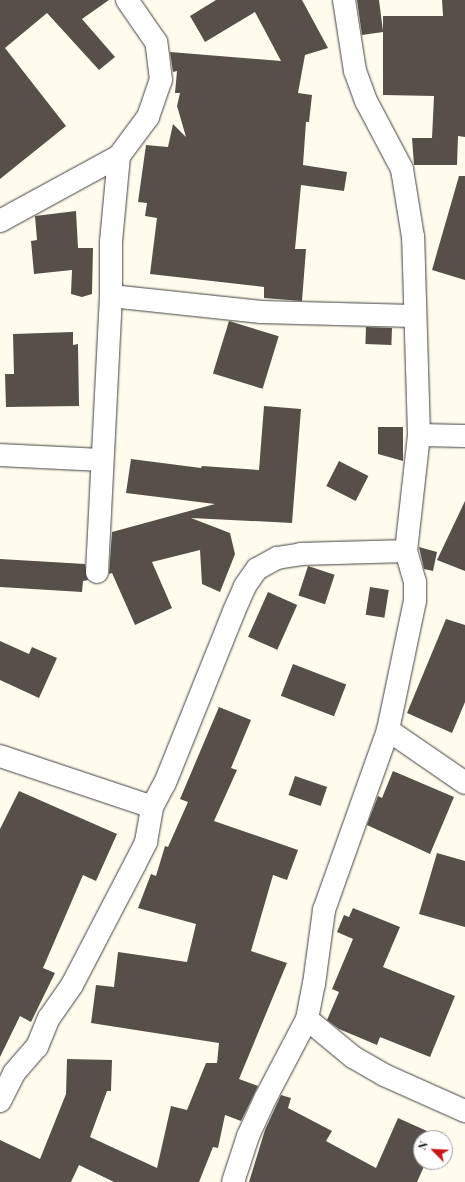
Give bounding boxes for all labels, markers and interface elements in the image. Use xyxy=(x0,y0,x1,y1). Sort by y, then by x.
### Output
north arrow xyxy=(413,1130,453,1170)
text: N xyxy=(414,1139,431,1152)

